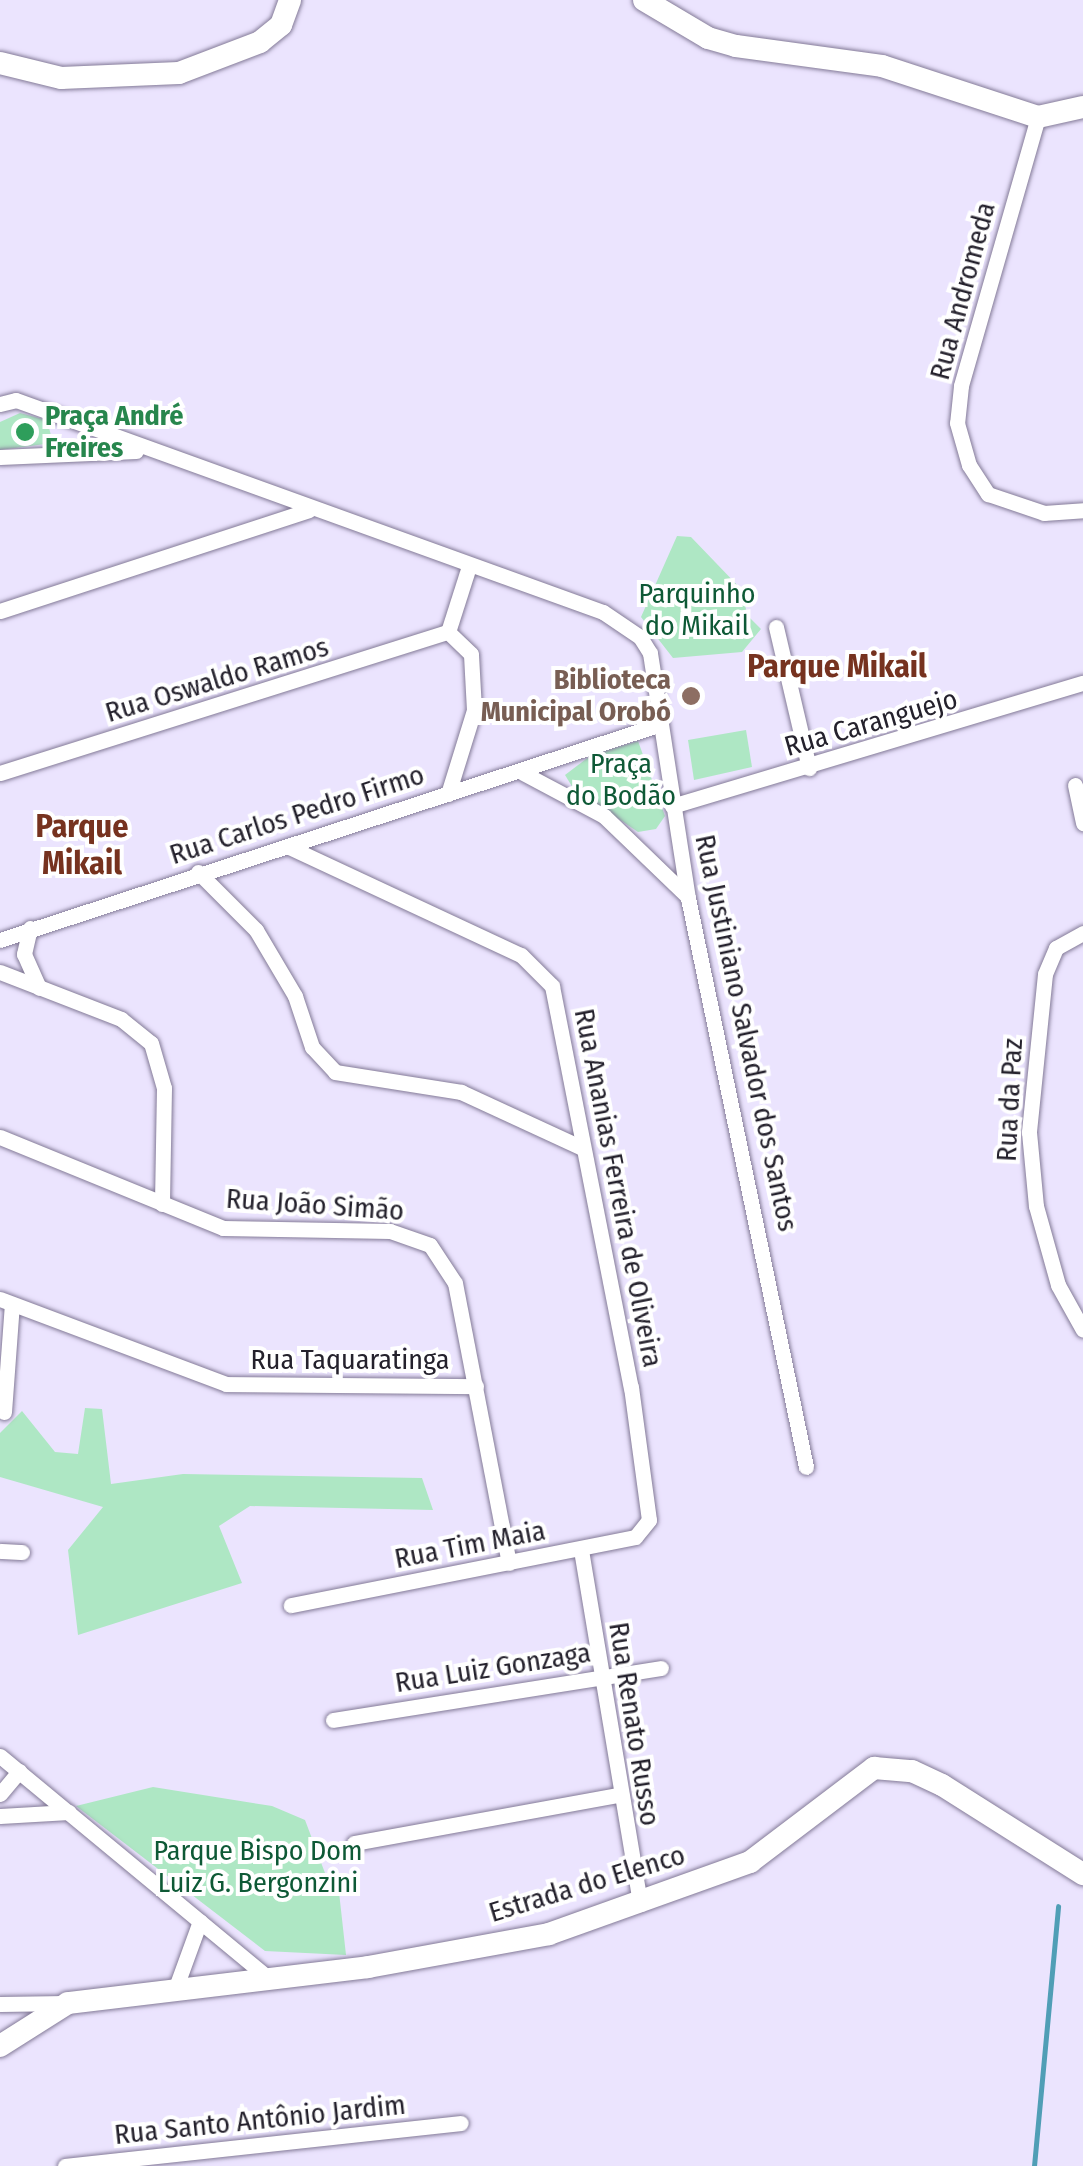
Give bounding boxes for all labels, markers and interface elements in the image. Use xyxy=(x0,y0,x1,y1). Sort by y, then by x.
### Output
street label: Rua Andromeda xyxy=(923,199,1003,383)
place label: Praça André Freires xyxy=(45,399,183,465)
marker: Praça André Freires xyxy=(14,421,36,443)
park label: Parquinho do Mikail xyxy=(639,577,755,643)
street label: Rua Oswaldo Ramos xyxy=(101,630,333,730)
district label: Parque Mikail xyxy=(747,647,927,685)
place label: Biblioteca Municipal Orobó xyxy=(481,663,671,729)
street label: Rua Caranguejo xyxy=(781,682,961,764)
marker: Biblioteca Municipal Orobó xyxy=(680,685,702,707)
park label: Praça do Bodão xyxy=(566,747,676,813)
street label: Rua Carlos Pedro Firmo xyxy=(166,758,428,872)
district label: Parque Mikail xyxy=(36,808,128,883)
street label: Rua Justiniano Salvador dos Santos xyxy=(688,832,804,1234)
street label: Rua Ananias Ferreira de Oliveira xyxy=(567,1006,669,1370)
street label: Rua da Paz xyxy=(990,1037,1030,1163)
street label: Rua João Simão xyxy=(225,1182,405,1228)
street label: Rua Taquaratinga xyxy=(251,1343,449,1377)
street label: Rua Tim Maia xyxy=(392,1514,548,1576)
street label: Rua Renato Russo xyxy=(601,1620,667,1828)
street label: Rua Luiz Gonzaga xyxy=(393,1636,593,1700)
park label: Parque Bispo Dom Luiz G. Bergonzini xyxy=(153,1834,363,1900)
street label: Estrada do Elenco xyxy=(485,1838,689,1930)
street label: Rua Santo Antônio Jardim xyxy=(113,2088,407,2152)

